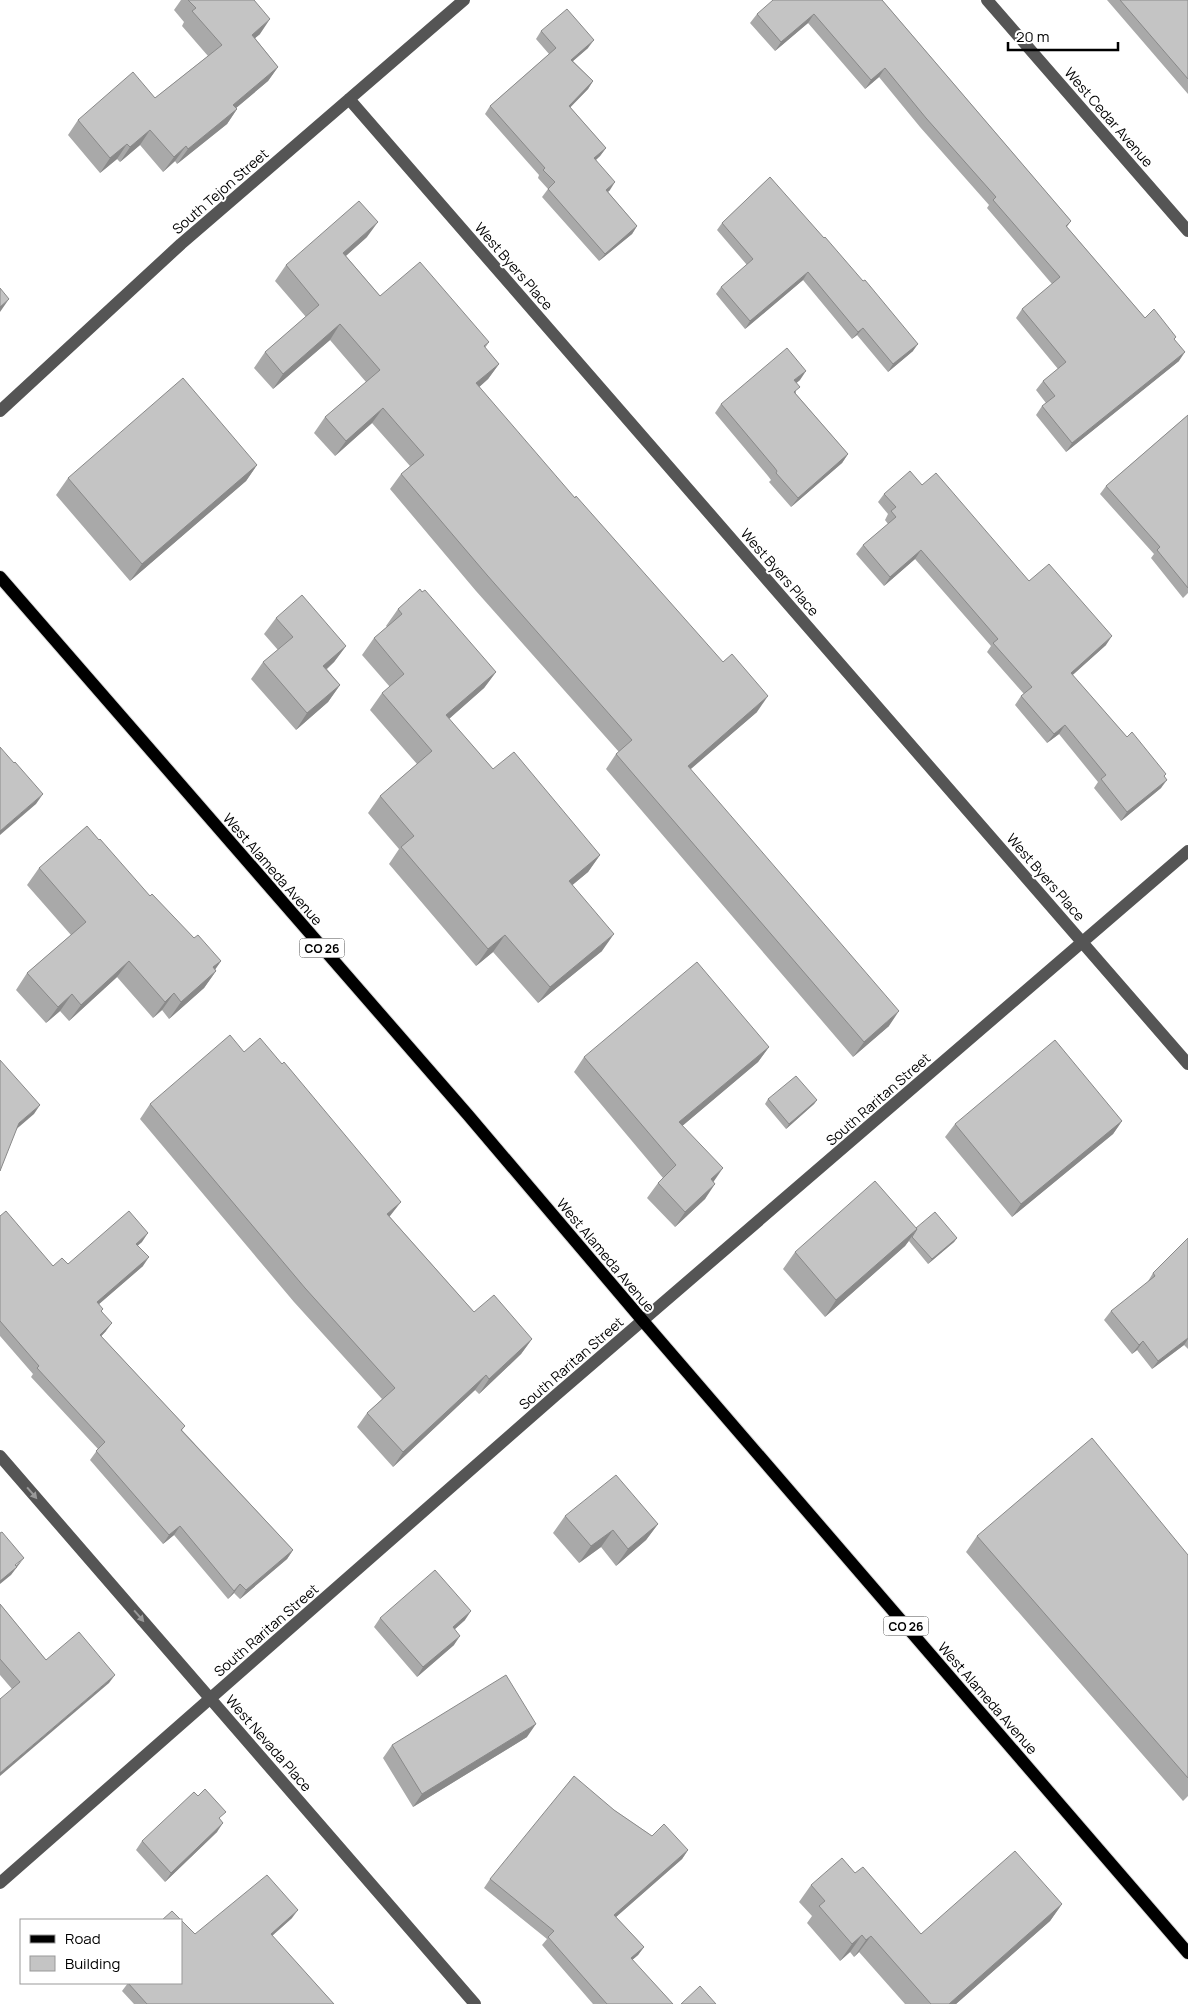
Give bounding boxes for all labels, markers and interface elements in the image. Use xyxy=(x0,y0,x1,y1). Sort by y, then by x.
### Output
scale bar xyxy=(1008,20,1118,52)
text: 20 m xyxy=(1016,26,1049,47)
street label: West Cedar Avenue xyxy=(1060,63,1158,171)
street label: South Tejon Street xyxy=(168,144,272,238)
street label: West Byers Place xyxy=(471,218,557,314)
street label: West Byers Place xyxy=(737,524,823,620)
street label: West Alameda Avenue xyxy=(219,809,327,929)
street label: West Byers Place xyxy=(1003,829,1089,925)
road number: CO 26 xyxy=(300,938,344,958)
street label: South Raritan Street xyxy=(822,1048,935,1150)
street label: West Alameda Avenue xyxy=(553,1194,659,1316)
street label: South Raritan Street xyxy=(515,1312,628,1414)
one-way arrow xyxy=(26,1487,37,1499)
street label: South Raritan Street xyxy=(210,1579,323,1681)
one-way arrow xyxy=(133,1609,144,1622)
road number: CO 26 xyxy=(884,1616,928,1635)
street label: West Alameda Avenue xyxy=(934,1638,1042,1758)
street label: West Nevada Place xyxy=(222,1691,316,1795)
legend xyxy=(20,1919,182,1984)
text: Road xyxy=(65,1928,101,1949)
text: Building xyxy=(65,1953,120,1974)

